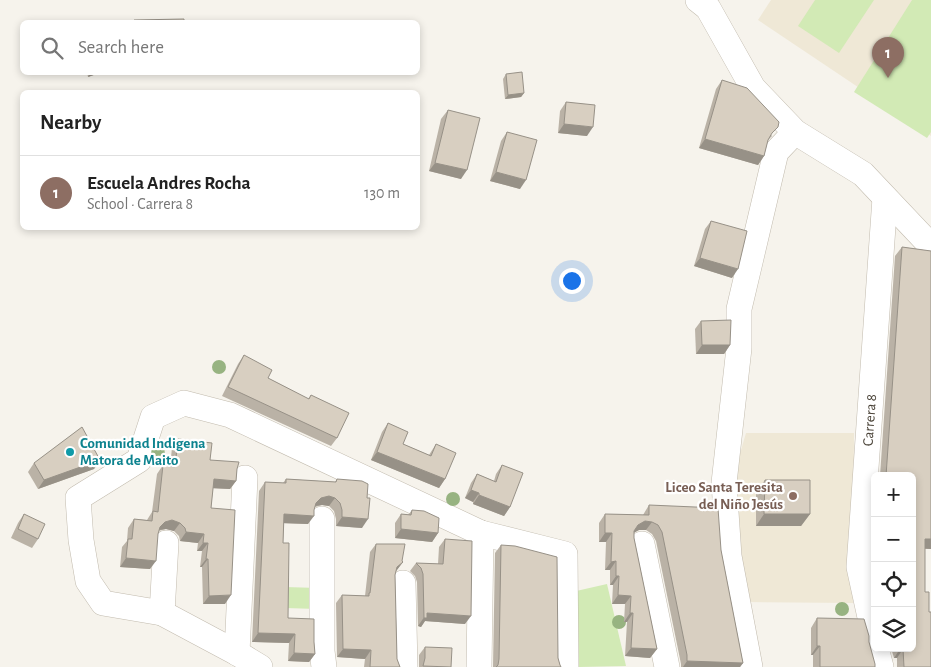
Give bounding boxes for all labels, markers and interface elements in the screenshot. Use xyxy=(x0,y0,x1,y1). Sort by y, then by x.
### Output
search box xyxy=(20,20,420,75)
icon: search xyxy=(38,34,66,62)
pin: 1 xyxy=(872,37,904,78)
text: Search here xyxy=(78,38,164,57)
text: Nearby xyxy=(40,112,101,133)
text: Escuela Andres Rocha xyxy=(87,174,251,193)
text: 1 xyxy=(53,185,59,201)
text: 130 m xyxy=(364,185,400,201)
text: School · Carrera 8 xyxy=(87,196,193,212)
your location xyxy=(559,268,585,294)
street label: Carrera 8 xyxy=(861,393,879,447)
place label: Comunidad Indigena Matora de Maito xyxy=(80,436,206,468)
marker: Comunidad Indigena Matora de Maito xyxy=(64,446,76,458)
map controls xyxy=(871,472,916,652)
button: + xyxy=(871,472,916,517)
place label: Liceo Santa Teresita del Niño Jesús xyxy=(665,480,783,512)
marker: Liceo Santa Teresita del Niño Jesús xyxy=(787,490,799,502)
button: − xyxy=(871,517,916,562)
button: locate xyxy=(871,562,916,607)
button: layers xyxy=(871,607,916,652)

